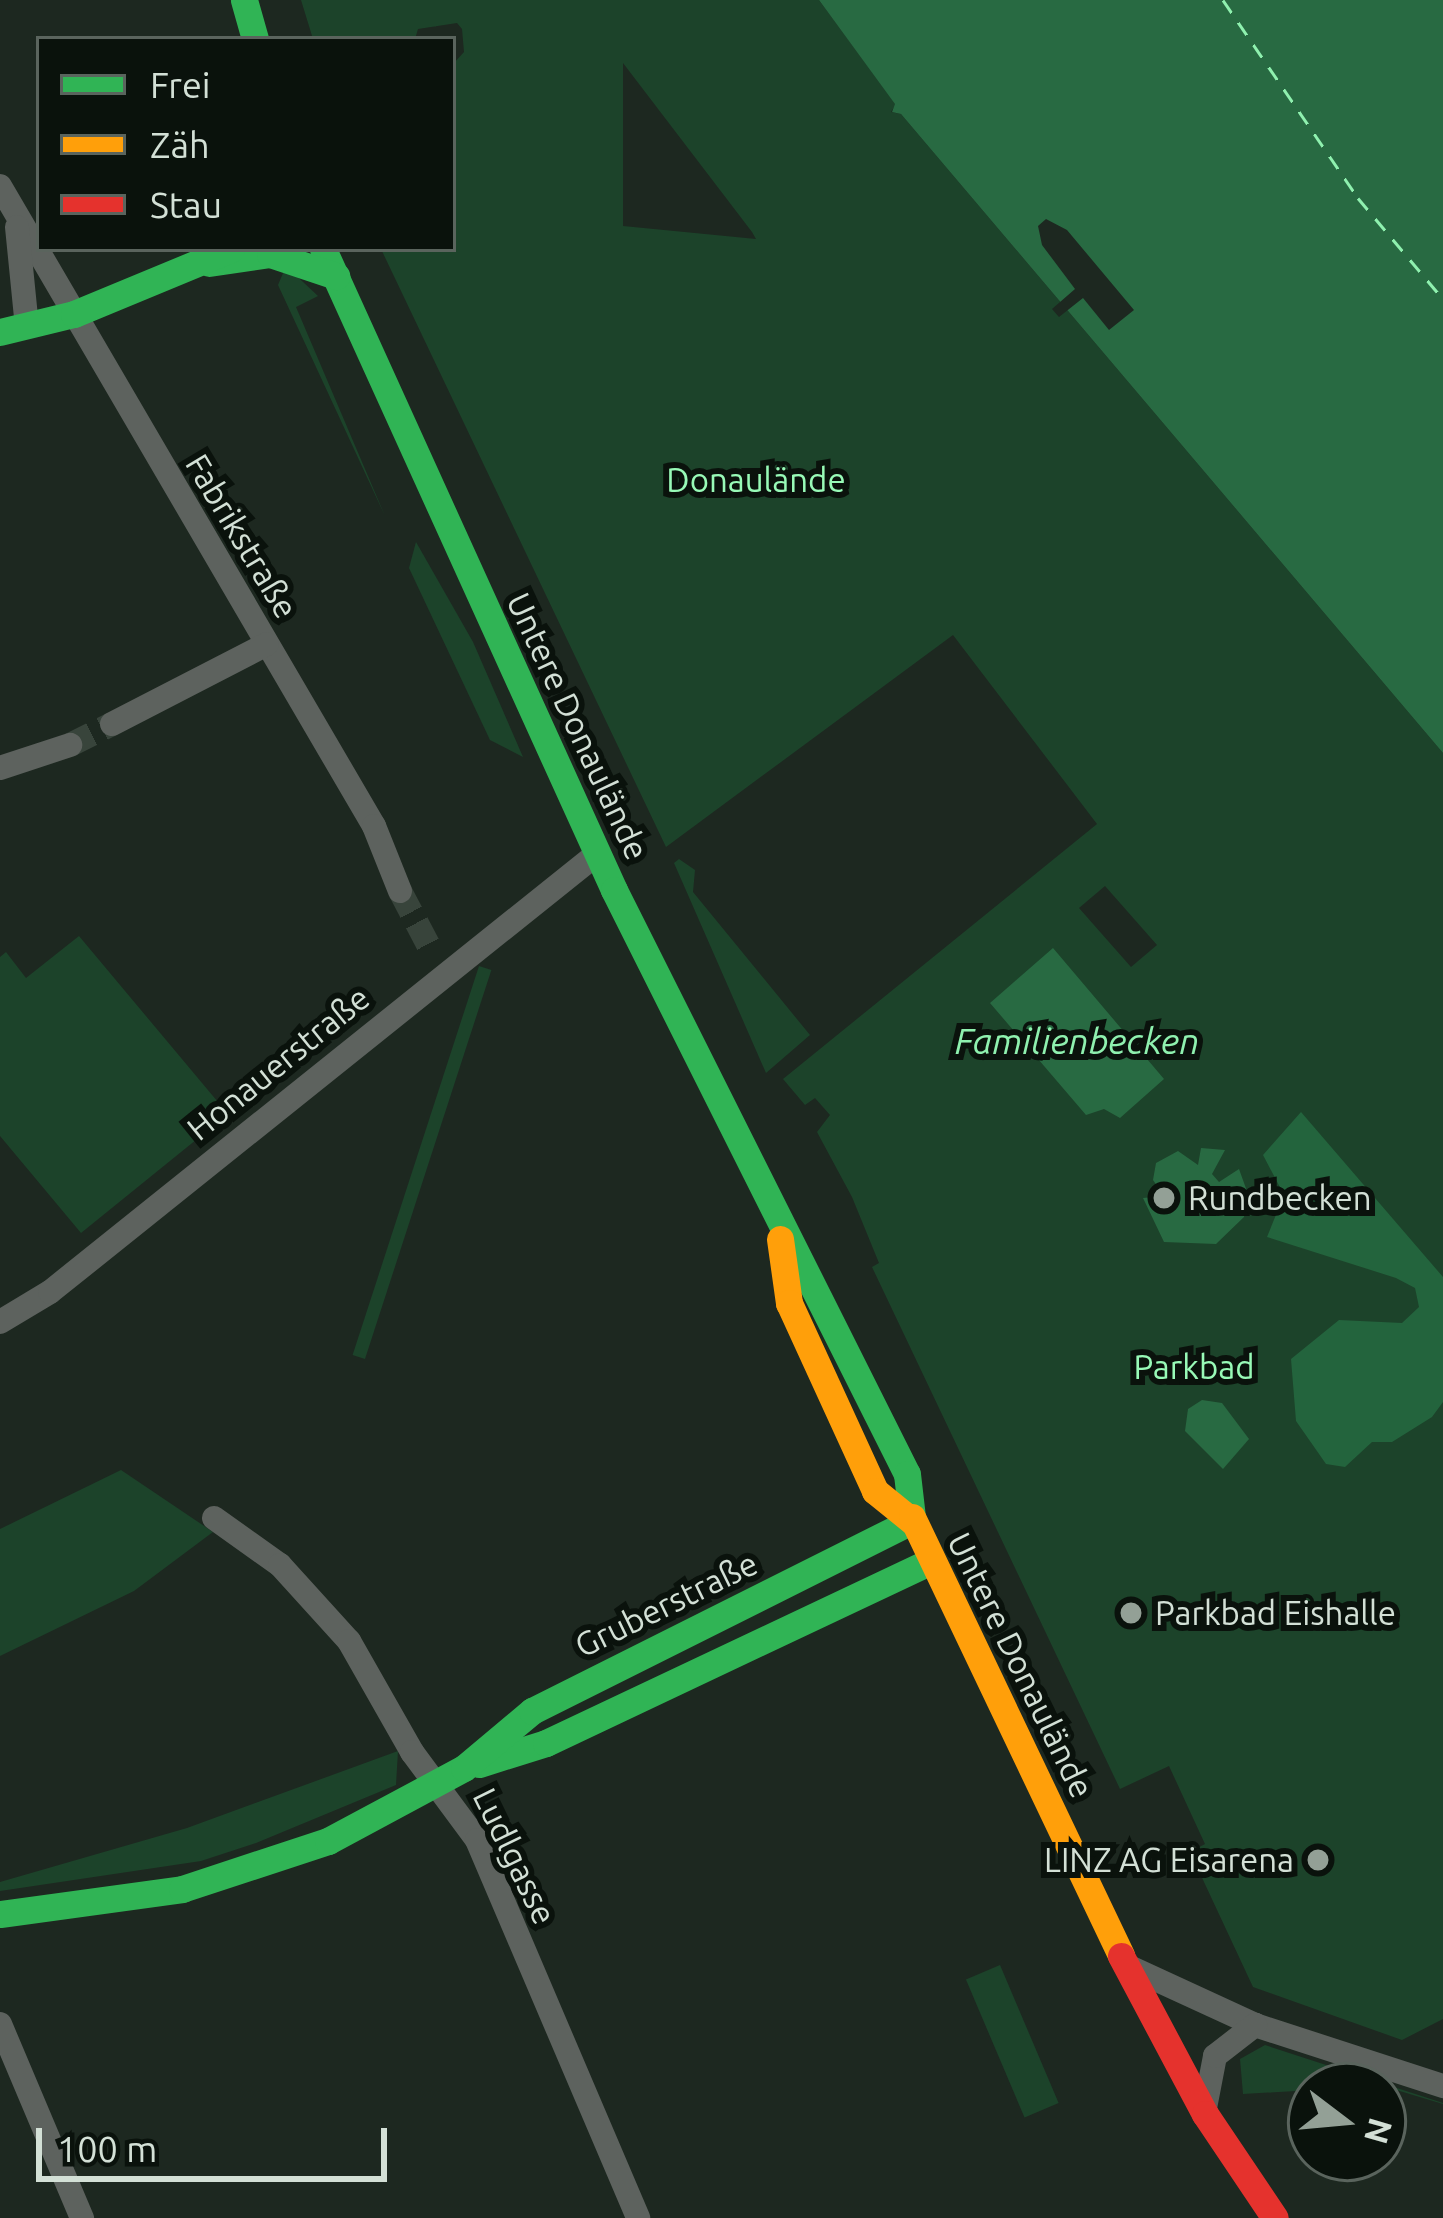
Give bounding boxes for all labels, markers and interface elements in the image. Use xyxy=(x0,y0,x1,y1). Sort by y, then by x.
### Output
legend xyxy=(36,36,456,252)
text: Frei xyxy=(150,64,211,105)
text: Zäh xyxy=(150,124,209,165)
text: Stau xyxy=(150,184,222,225)
street label: Fabrikstraße xyxy=(178,447,306,625)
park label: Donaulände xyxy=(666,460,846,500)
street label: Untere Donaulände xyxy=(499,586,657,866)
street label: Honauerstraße xyxy=(179,978,377,1148)
water label: Familienbecken xyxy=(955,1019,1199,1063)
place label: Rundbecken xyxy=(1188,1178,1372,1218)
marker: Rundbecken xyxy=(1151,1185,1177,1211)
park label: Parkbad xyxy=(1133,1347,1255,1387)
street label: Untere Donaulände xyxy=(940,1526,1102,1804)
street label: Gruberstraße xyxy=(568,1543,764,1665)
place label: Parkbad Eishalle xyxy=(1155,1593,1396,1633)
marker: Parkbad Eishalle xyxy=(1118,1600,1144,1626)
street label: Ludlgasse xyxy=(465,1782,565,1930)
place label: LINZ AG Eisarena xyxy=(1044,1840,1294,1880)
marker: LINZ AG Eisarena xyxy=(1305,1847,1331,1873)
north arrow xyxy=(1287,2062,1407,2182)
scale bar xyxy=(42,2104,393,2178)
text: N xyxy=(1358,2114,1400,2148)
text: 100 m xyxy=(57,2128,157,2169)

